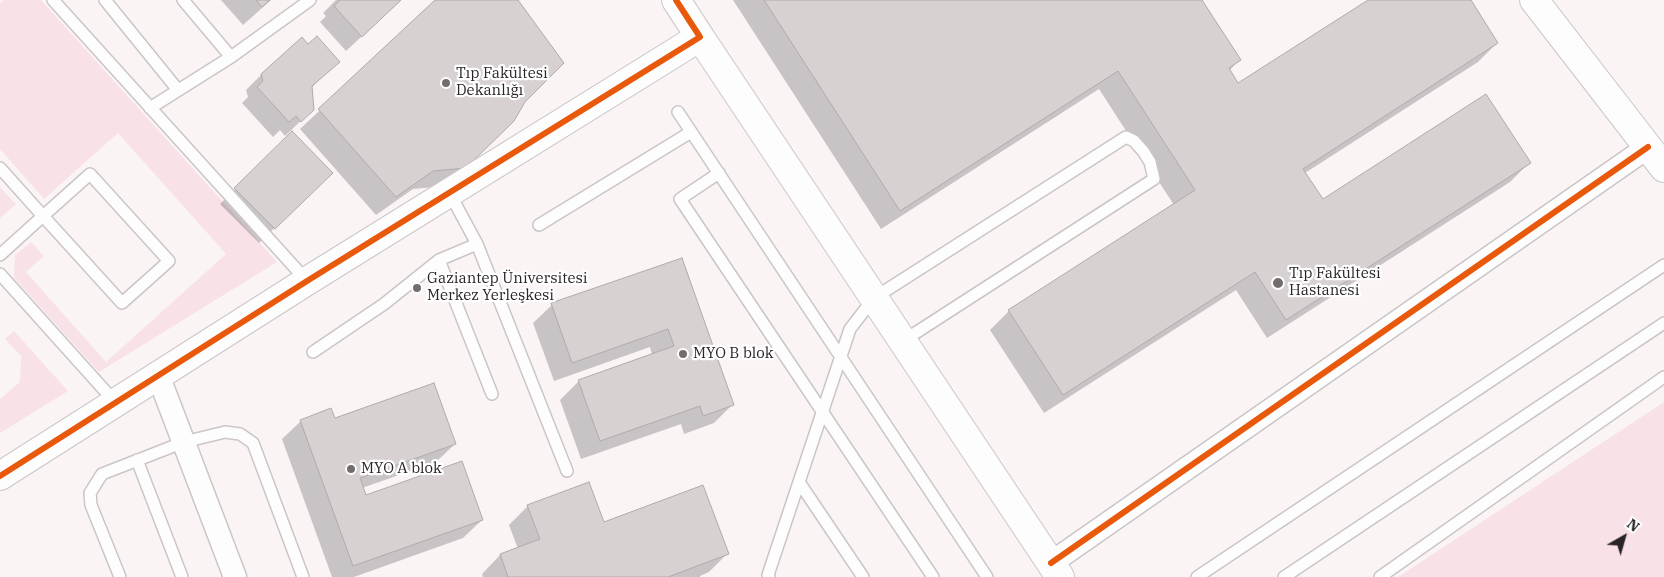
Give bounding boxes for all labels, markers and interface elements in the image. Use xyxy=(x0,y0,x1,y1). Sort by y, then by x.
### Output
place label: Tıp Fakültesi Dekanlığı xyxy=(456,65,548,100)
marker: Tıp Fakültesi Dekanlığı xyxy=(440,77,452,89)
place label: Tıp Fakültesi Hastanesi xyxy=(1289,265,1381,300)
place label: Gaziantep Üniversitesi Merkez Yerleşkesi xyxy=(427,270,588,305)
marker: Tıp Fakültesi Hastanesi xyxy=(1271,276,1285,290)
marker: Gaziantep Üniversitesi Merkez Yerleşkesi xyxy=(411,282,423,294)
place label: MYO B blok xyxy=(693,345,774,363)
marker: MYO B blok xyxy=(677,348,689,360)
place label: MYO A blok xyxy=(361,460,442,478)
marker: MYO A blok xyxy=(345,463,357,475)
north arrow xyxy=(1599,512,1649,562)
text: N xyxy=(1623,515,1643,536)

